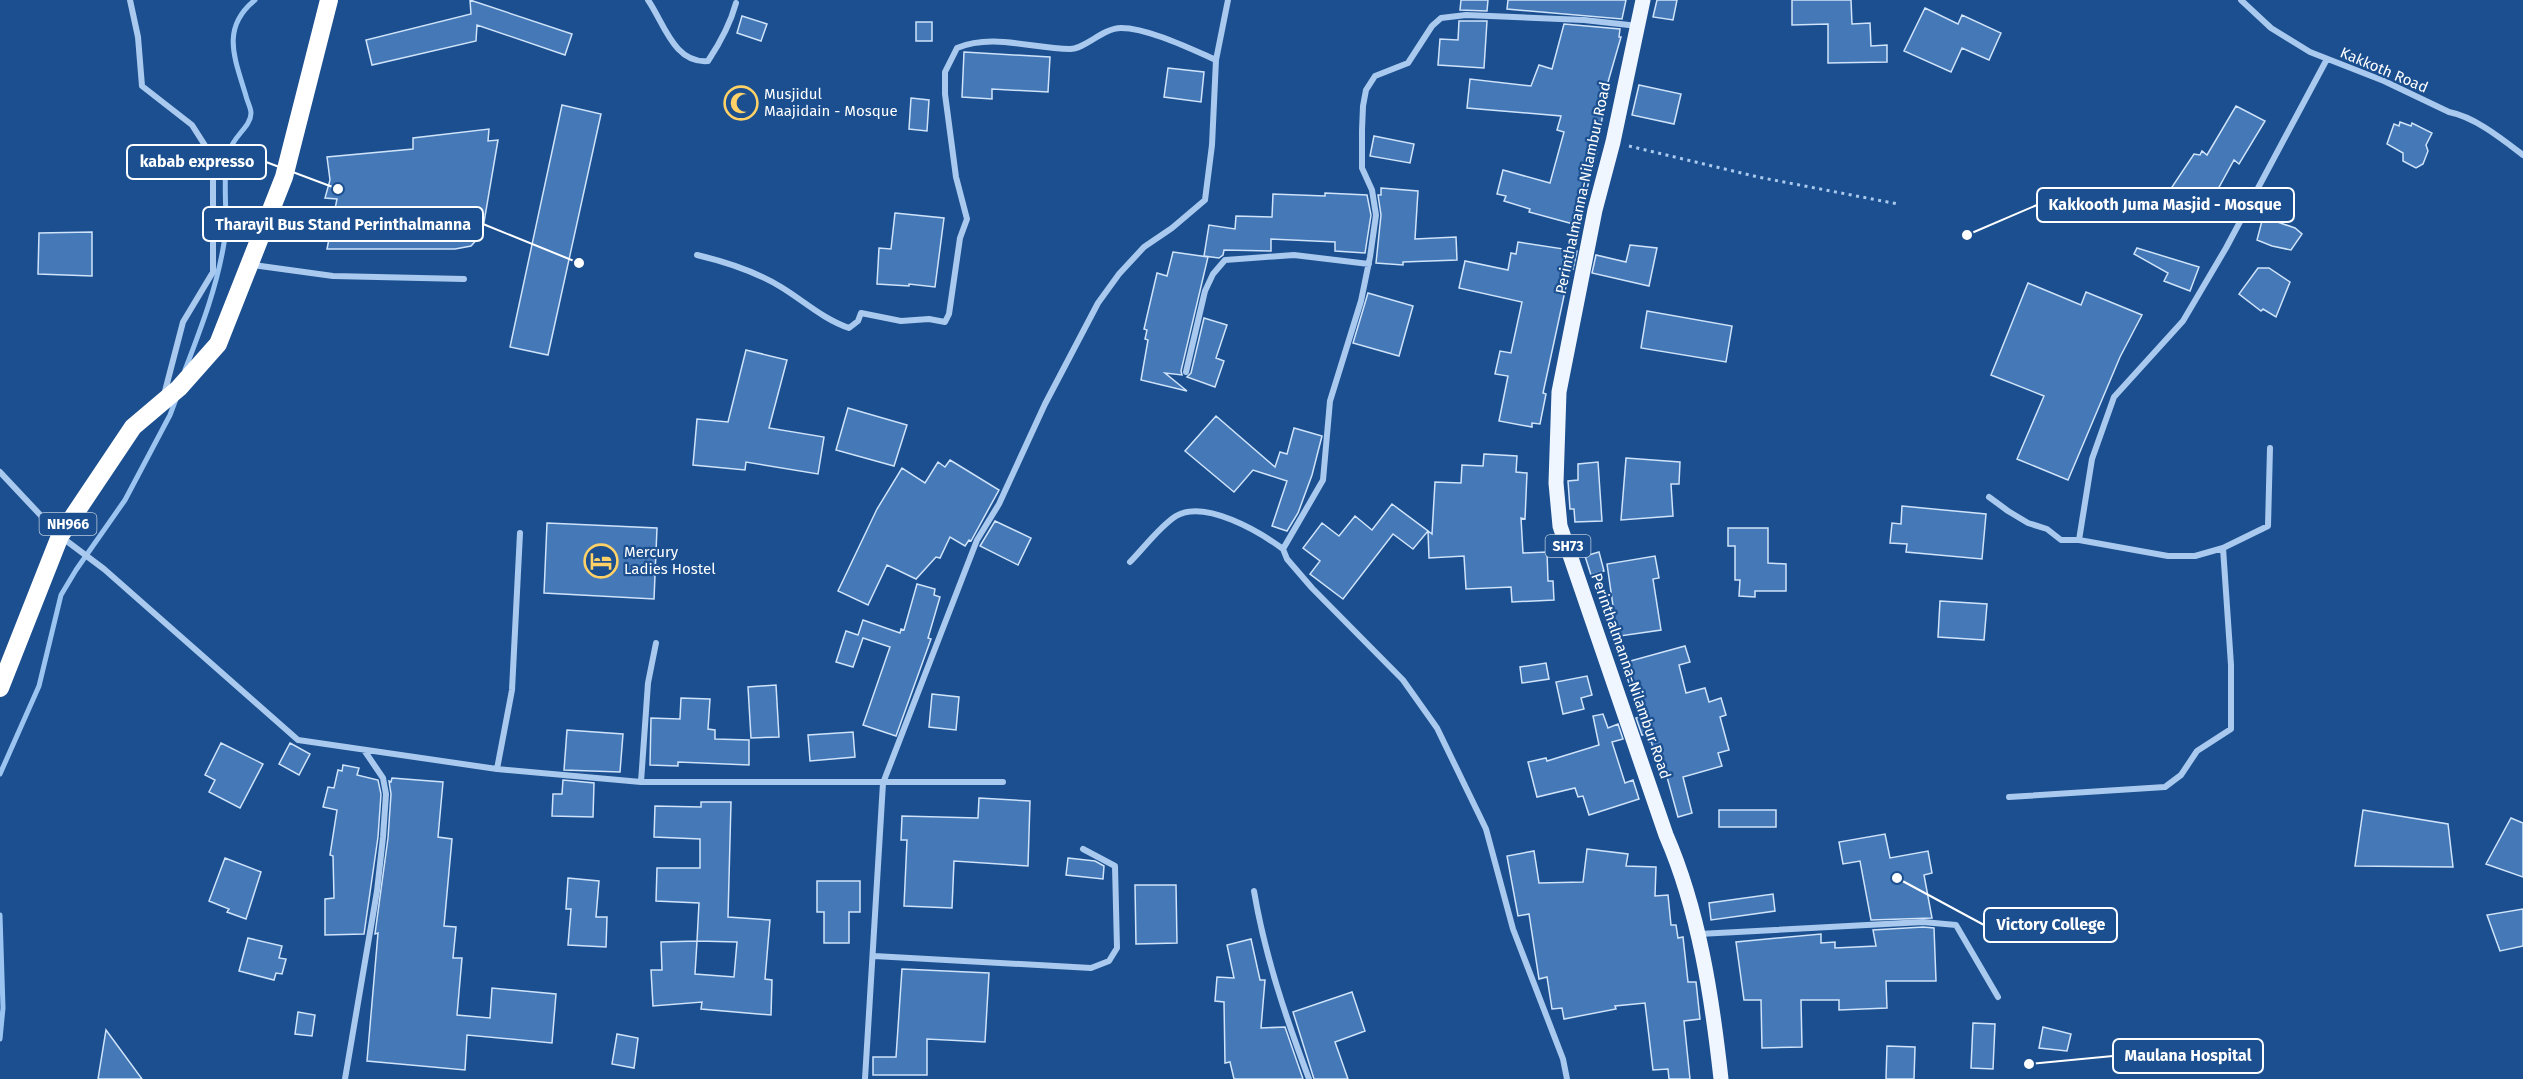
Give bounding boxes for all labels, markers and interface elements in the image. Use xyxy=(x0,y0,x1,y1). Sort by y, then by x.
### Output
street label: Kakkoth Road xyxy=(2337,43,2431,97)
street label: Perinthalmanna-Nilambur Road xyxy=(1552,80,1614,296)
mosque icon: Musjidul Maajidain - Mosque xyxy=(723,85,759,121)
place label: Musjidul Maajidain - Mosque xyxy=(764,85,898,120)
callout: kabab expresso xyxy=(127,145,266,179)
text: kabab expresso xyxy=(140,152,254,171)
callout: Kakkooth Juma Masjid - Mosque xyxy=(2037,188,2294,222)
text: Kakkooth Juma Masjid - Mosque xyxy=(2048,195,2282,214)
callout: Tharayil Bus Stand Perinthalmanna xyxy=(203,207,483,241)
text: Tharayil Bus Stand Perinthalmanna xyxy=(215,215,471,234)
road number: NH966 xyxy=(40,513,97,535)
road number: SH73 xyxy=(1546,535,1590,557)
hotel icon: Mercury Ladies Hostel xyxy=(583,543,619,579)
place label: Mercury Ladies Hostel xyxy=(624,543,716,578)
street label: Perinthalmanna-Nilambur Road xyxy=(1587,571,1675,781)
callout: Victory College xyxy=(1984,908,2117,942)
text: Victory College xyxy=(1996,915,2106,934)
callout: Maulana Hospital xyxy=(2113,1039,2263,1073)
text: Maulana Hospital xyxy=(2125,1046,2252,1065)

